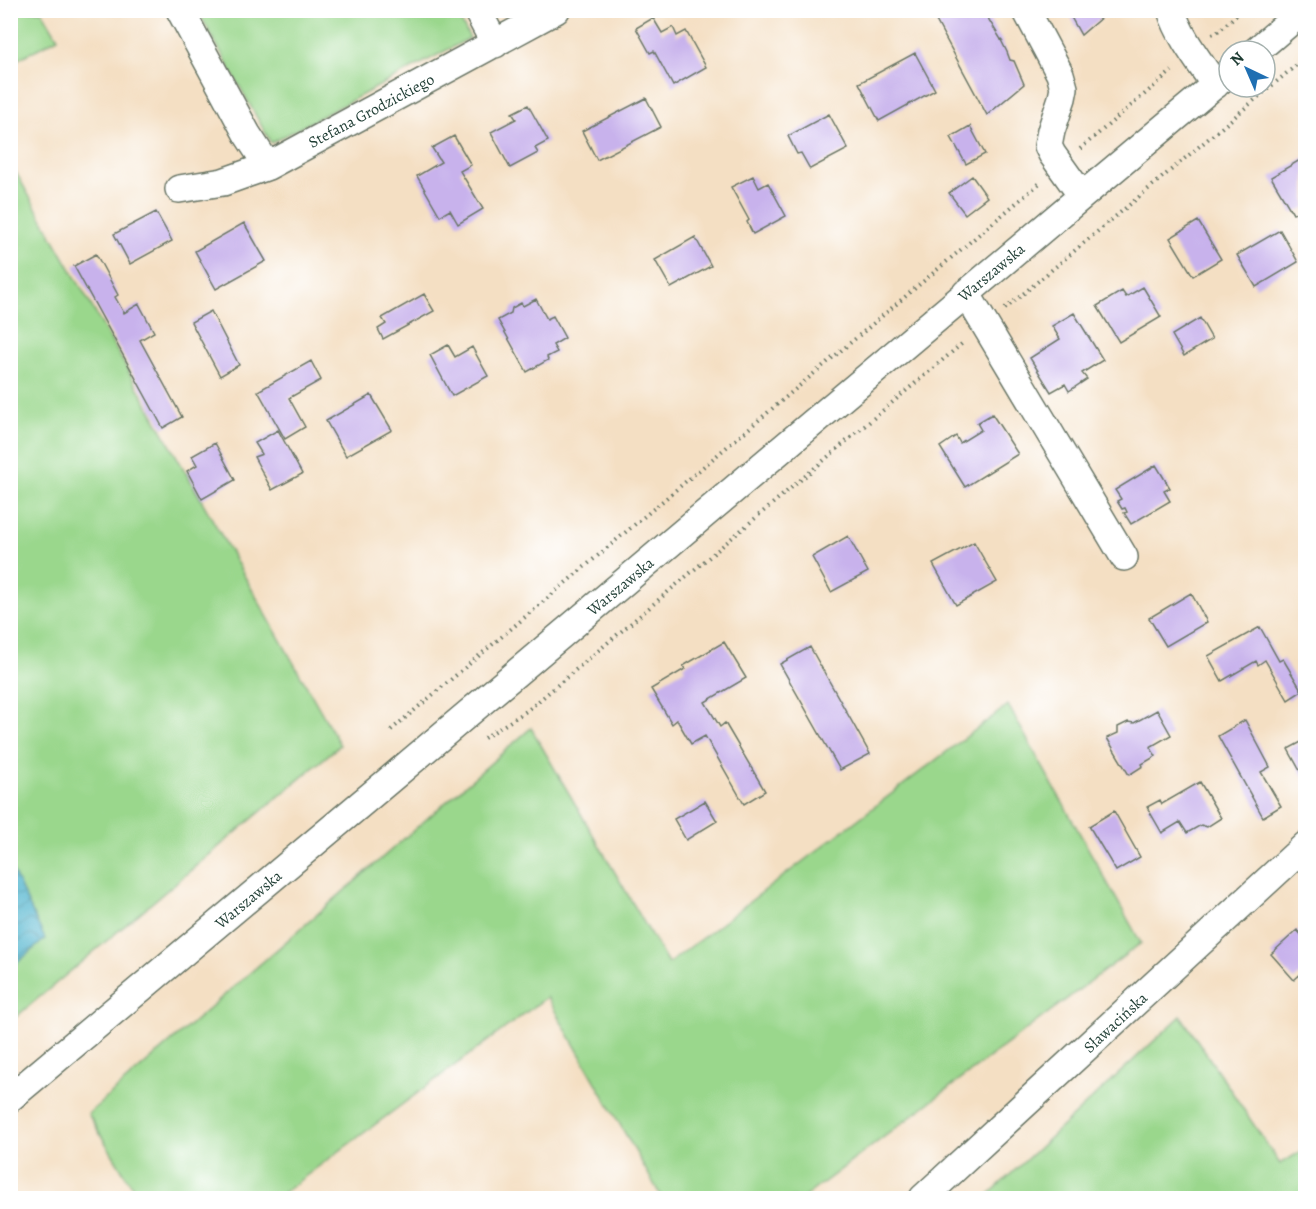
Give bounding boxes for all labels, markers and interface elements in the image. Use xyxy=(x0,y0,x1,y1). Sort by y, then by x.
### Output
north arrow xyxy=(1217,39,1277,99)
text: N xyxy=(1225,47,1249,71)
street label: Stefana Grodzickiego xyxy=(305,68,438,153)
street label: Warszawska xyxy=(953,238,1030,308)
street label: Warszawska xyxy=(582,552,659,622)
street label: Warszawska xyxy=(210,865,287,935)
street label: Sławacińska xyxy=(1079,987,1153,1058)

